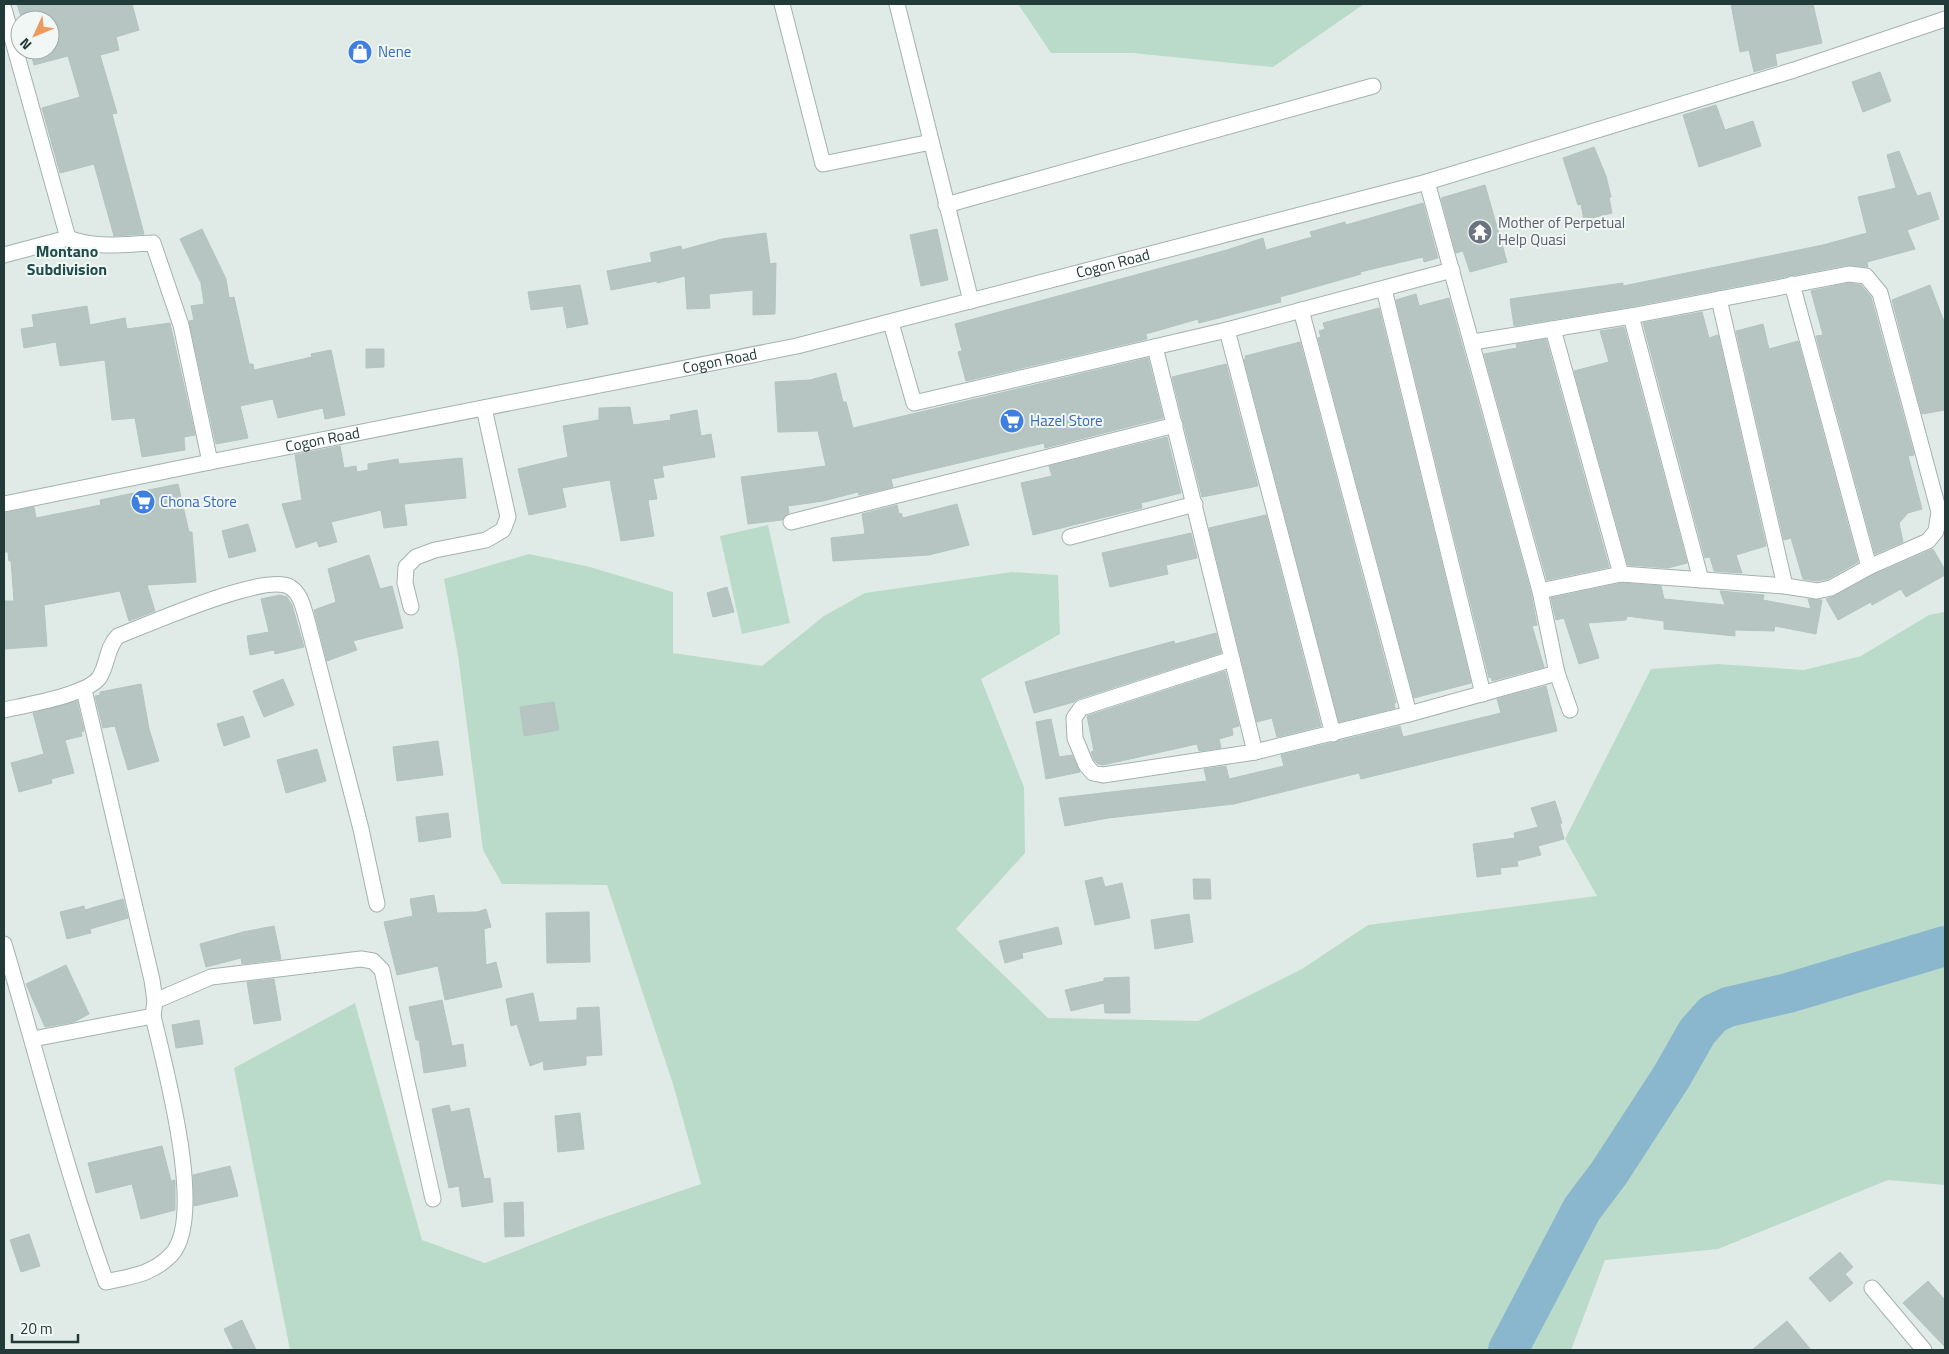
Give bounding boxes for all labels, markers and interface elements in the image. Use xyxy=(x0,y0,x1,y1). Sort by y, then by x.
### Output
north arrow xyxy=(10,10,60,60)
text: N xyxy=(14,34,36,55)
shop icon: Nene xyxy=(347,39,373,65)
place label: Nene xyxy=(378,40,411,63)
place label: Mother of Perpetual Help Quasi xyxy=(1498,211,1625,251)
temple icon: Mother of Perpetual Help Quasi xyxy=(1467,219,1493,245)
district label: Montano Subdivision xyxy=(27,239,107,281)
street label: Cogon Road xyxy=(1073,243,1152,284)
street label: Cogon Road xyxy=(681,342,759,379)
supermarket icon: Hazel Store xyxy=(999,408,1025,434)
place label: Hazel Store xyxy=(1030,409,1103,432)
street label: Cogon Road xyxy=(283,421,362,458)
supermarket icon: Chona Store xyxy=(130,489,156,515)
place label: Chona Store xyxy=(160,490,237,513)
scale bar xyxy=(12,1312,79,1344)
text: 20 m xyxy=(20,1317,53,1340)

